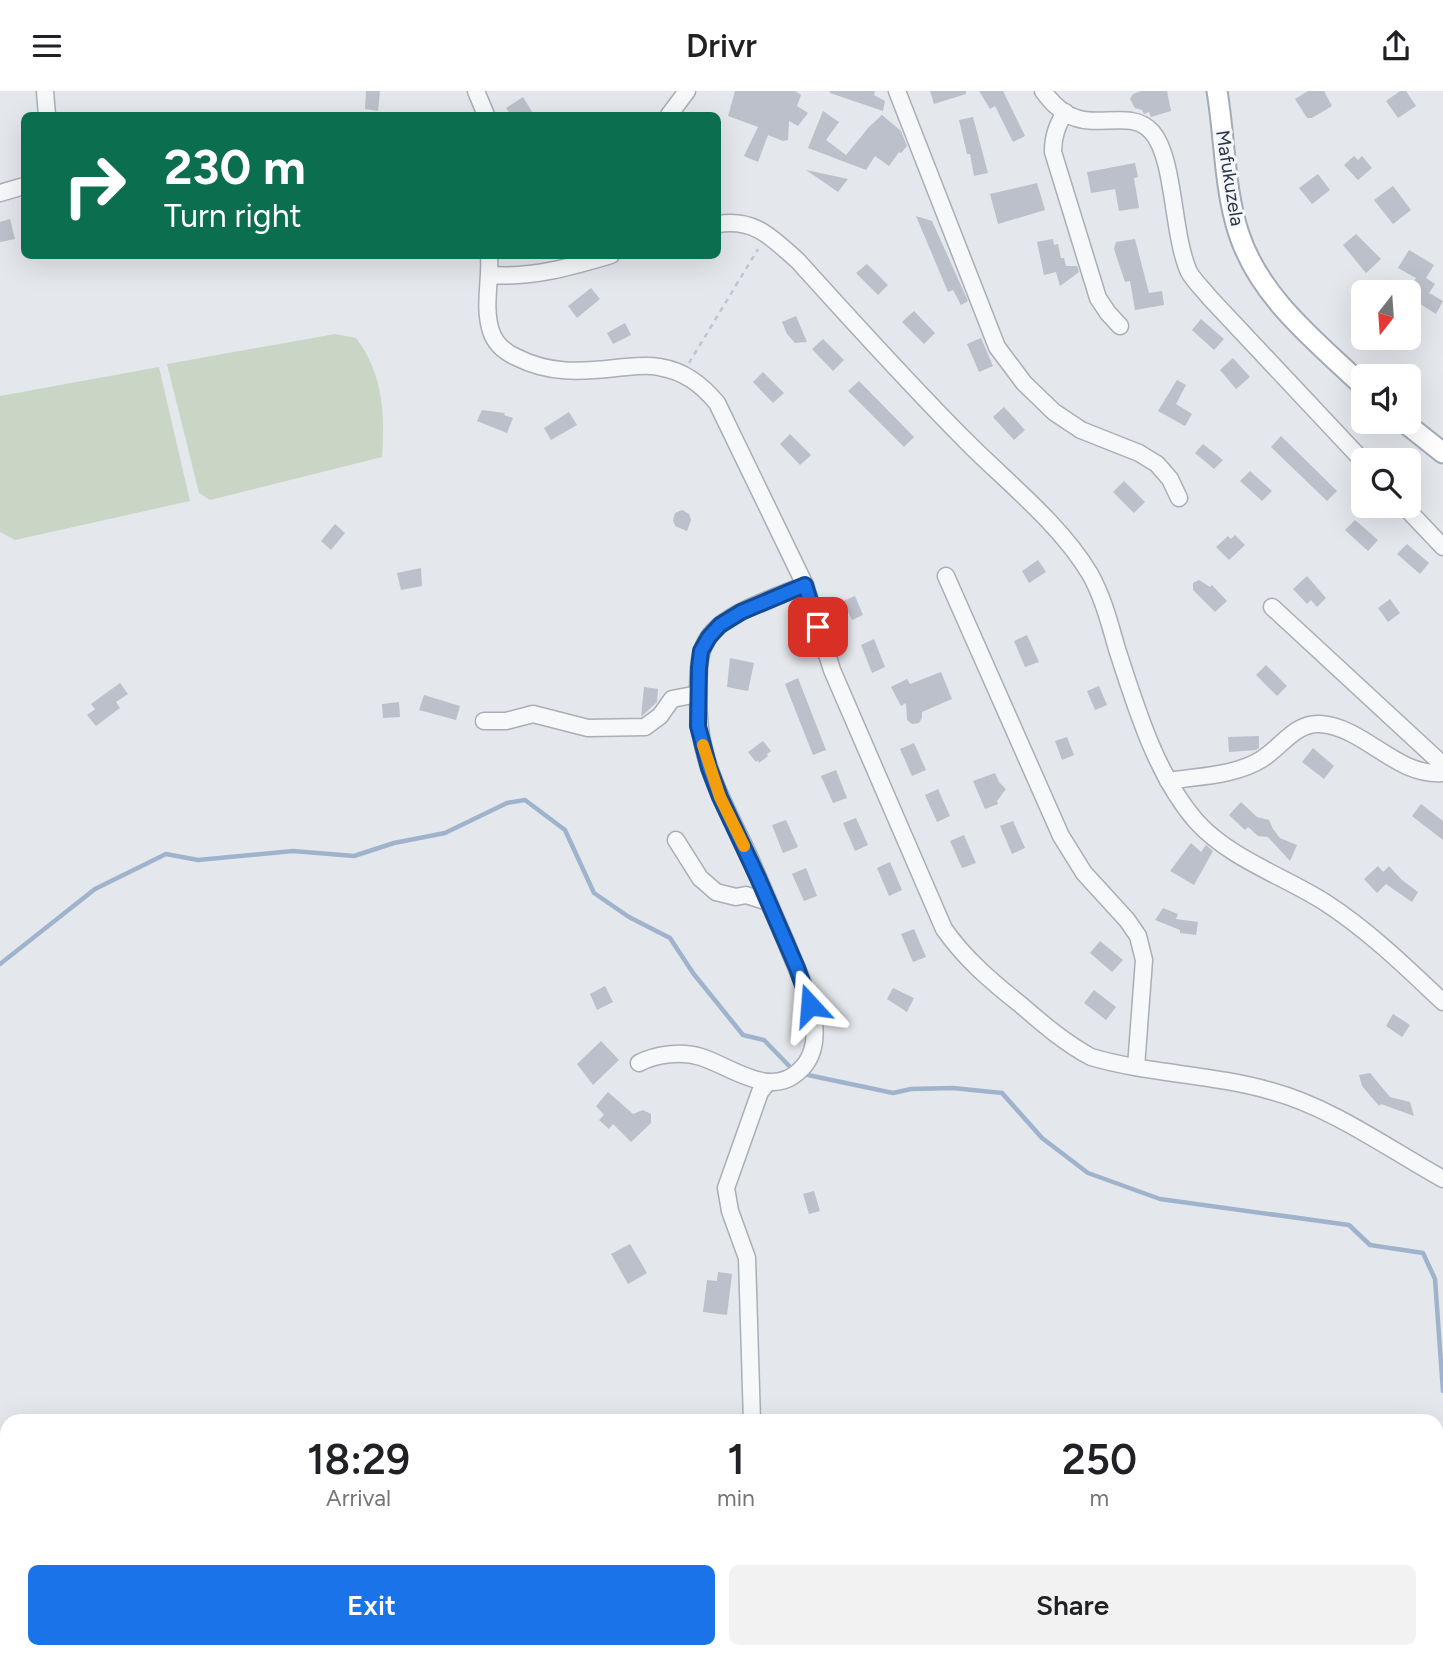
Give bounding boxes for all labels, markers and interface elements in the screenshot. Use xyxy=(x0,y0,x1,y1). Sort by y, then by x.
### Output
icon: menu xyxy=(28,27,66,65)
text: Drivr xyxy=(686,27,757,65)
icon: share xyxy=(1377,27,1415,65)
street label: Mafukuzela xyxy=(1211,128,1249,228)
text: 230 m xyxy=(164,137,306,196)
icon: right xyxy=(49,140,140,231)
text: Turn right xyxy=(164,197,302,235)
north arrow xyxy=(1351,280,1421,350)
map controls xyxy=(1351,280,1421,518)
button: sound xyxy=(1351,364,1421,434)
button: search xyxy=(1351,448,1421,518)
pin xyxy=(788,597,848,657)
icon: arrive xyxy=(799,608,837,646)
position arrow xyxy=(773,968,847,1042)
text: 18:29 xyxy=(307,1434,410,1485)
text: 1 xyxy=(727,1434,745,1485)
text: 250 xyxy=(1062,1434,1137,1485)
text: Arrival xyxy=(326,1484,391,1512)
text: min xyxy=(717,1484,755,1512)
text: m xyxy=(1090,1484,1109,1512)
button: Exit xyxy=(28,1565,715,1645)
button: Share xyxy=(729,1565,1416,1645)

